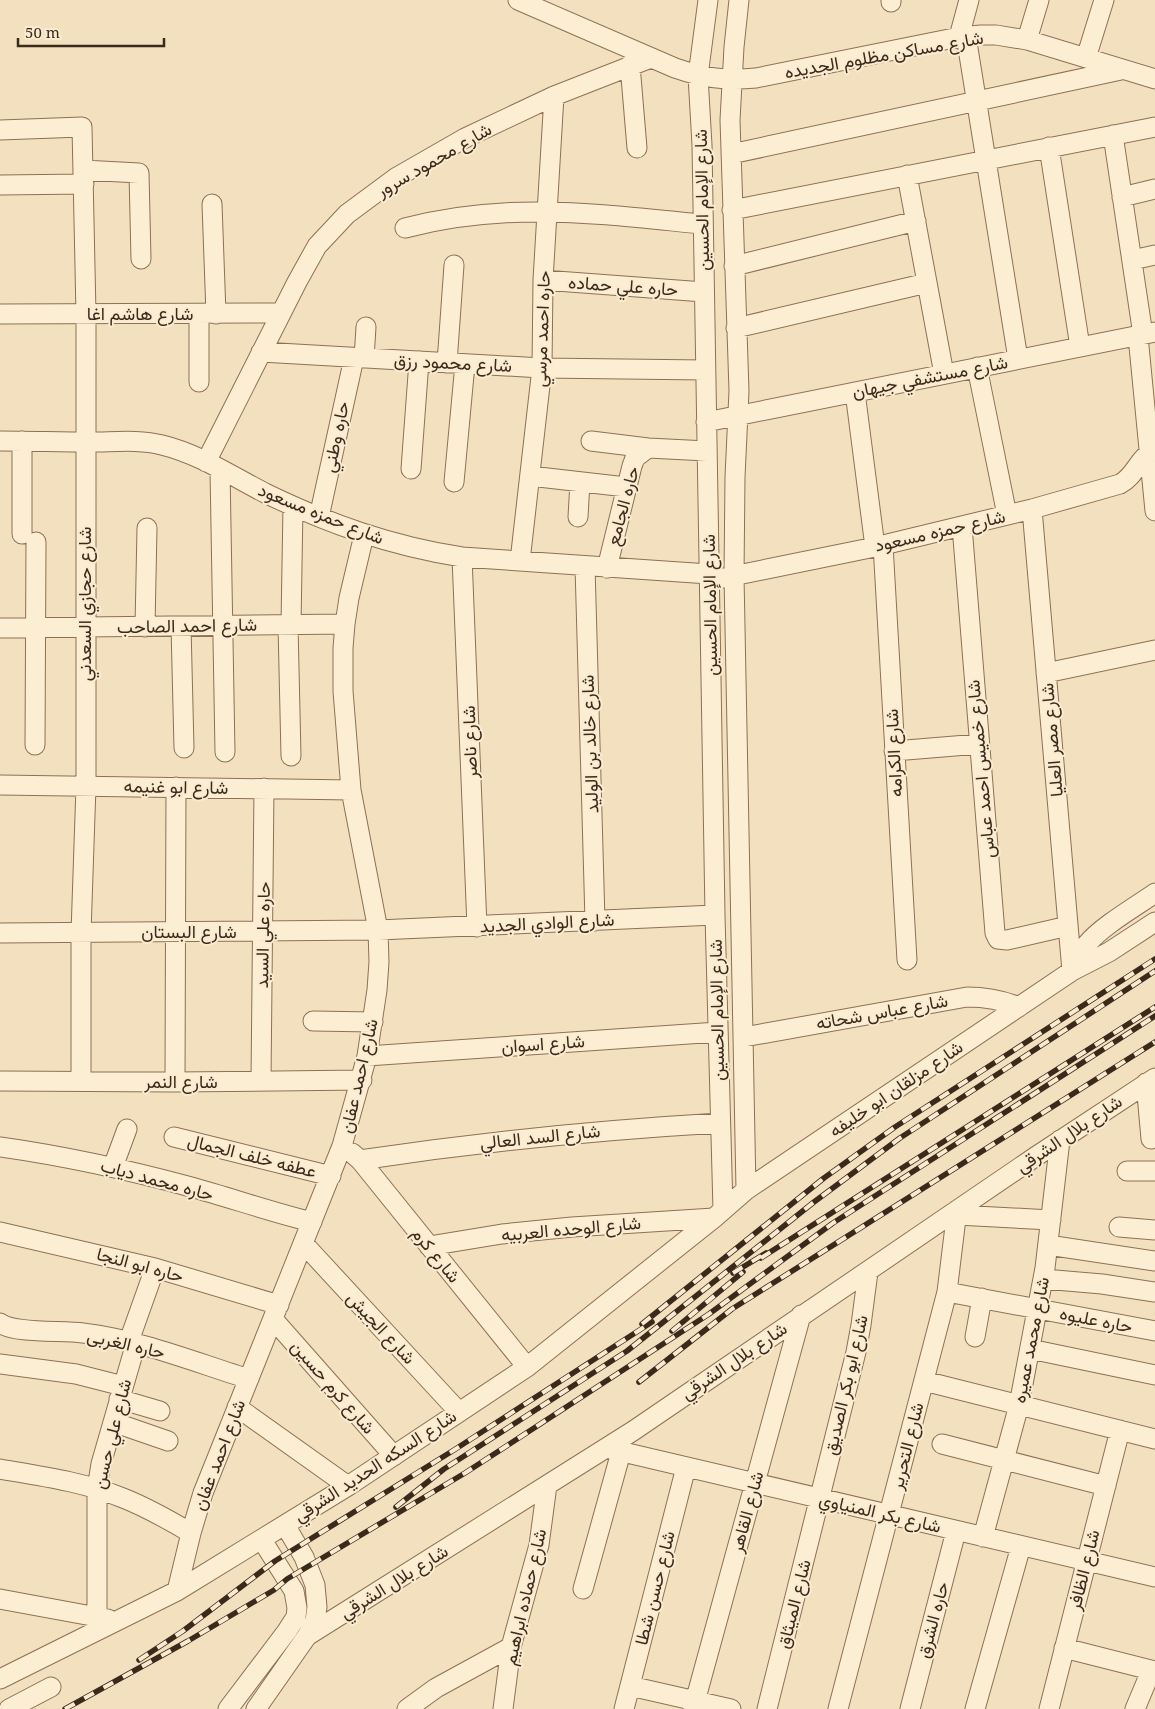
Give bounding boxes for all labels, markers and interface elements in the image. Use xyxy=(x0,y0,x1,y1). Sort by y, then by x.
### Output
scale bar xyxy=(18,15,164,47)
text: 50 m xyxy=(25,22,60,42)
street label: شارع مساكن مظلوم الجديده xyxy=(782,25,985,84)
street label: شارع محمود سرور xyxy=(371,116,496,203)
street label: شارع الإمام الحسين xyxy=(688,129,715,271)
street label: حاره علي حماده xyxy=(567,269,679,305)
street label: حاره احمد مرسي xyxy=(527,270,559,388)
street label: شارع هاشم اغا xyxy=(87,301,193,326)
street label: شارع محمود رزق xyxy=(393,347,513,378)
street label: شارع مستشفي جيهان xyxy=(850,349,1010,407)
street label: حاره وطني xyxy=(316,399,358,475)
street label: حاره الجامع xyxy=(600,463,645,548)
street label: شارع حمزه مسعود xyxy=(255,477,388,550)
street label: شارع حمزه مسعود xyxy=(872,503,1008,558)
street label: شارع حجازي السعدني xyxy=(72,527,100,681)
street label: شارع الإمام الحسين xyxy=(696,534,723,676)
street label: شارع احمد الصاحب xyxy=(117,612,257,639)
street label: شارع خالد بن الوليد xyxy=(575,674,604,814)
street label: شارع خميس احمد عباس xyxy=(960,679,1001,859)
street label: شارع مصر العليا xyxy=(1034,682,1069,798)
street label: شارع ناصر xyxy=(456,705,483,780)
street label: شارع الكرامه xyxy=(879,708,908,798)
street label: شارع ابو غنيمه xyxy=(123,773,229,800)
street label: حاره علي السيد xyxy=(249,881,279,989)
street label: شارع الوادي الجديد xyxy=(479,906,615,942)
street label: شارع البستان xyxy=(141,919,237,944)
street label: شارع الإمام الحسين xyxy=(703,939,730,1081)
street label: شارع عباس شحاته xyxy=(814,988,950,1035)
street label: شارع احمد عفان xyxy=(333,1016,384,1136)
street label: شارع اسوان xyxy=(500,1028,586,1059)
street label: شارع مزلقان ابو خليفه xyxy=(824,1034,968,1143)
street label: شارع النمر xyxy=(143,1069,218,1094)
street label: شارع بلال الشرقي xyxy=(1011,1089,1129,1181)
street label: شارع السد العالي xyxy=(479,1118,602,1158)
street label: عطفه خلف الجمال xyxy=(185,1127,319,1183)
street label: حاره محمد دياب xyxy=(98,1152,216,1206)
street label: شارع الوحده العربيه xyxy=(500,1210,642,1247)
street label: شارع كرم xyxy=(406,1222,467,1288)
street label: حاره ابو النجا xyxy=(94,1241,186,1287)
street label: شارع محمد عميره xyxy=(1006,1275,1055,1405)
street label: شارع الجيش xyxy=(341,1286,422,1370)
street label: حاره عليوه xyxy=(1058,1300,1135,1338)
street label: شارع ابو بكر الصديق xyxy=(817,1312,874,1457)
street label: شارع بلال الشرقي xyxy=(676,1316,794,1408)
street label: حاره الغربى xyxy=(85,1322,168,1364)
street label: شارع كرم حسين xyxy=(286,1334,381,1439)
street label: شارع علي حسن xyxy=(86,1376,140,1492)
street label: شارع احمد عفان xyxy=(186,1396,251,1514)
street label: شارع التحرير xyxy=(883,1400,929,1493)
street label: شارع السكه الحديد الشرقي xyxy=(288,1403,463,1530)
street label: شارع القاهر xyxy=(723,1468,769,1556)
street label: شارع بكر المنياوي xyxy=(816,1486,944,1542)
street label: شارع حماده ابراهيم xyxy=(497,1526,552,1668)
street label: شارع الظافر xyxy=(1061,1527,1106,1614)
street label: شارع حسن شطا xyxy=(628,1528,681,1648)
street label: شارع بلال الشرقي xyxy=(335,1538,454,1627)
street label: شارع الميثاق xyxy=(770,1557,817,1651)
street label: حاره الشرق xyxy=(910,1579,954,1661)

